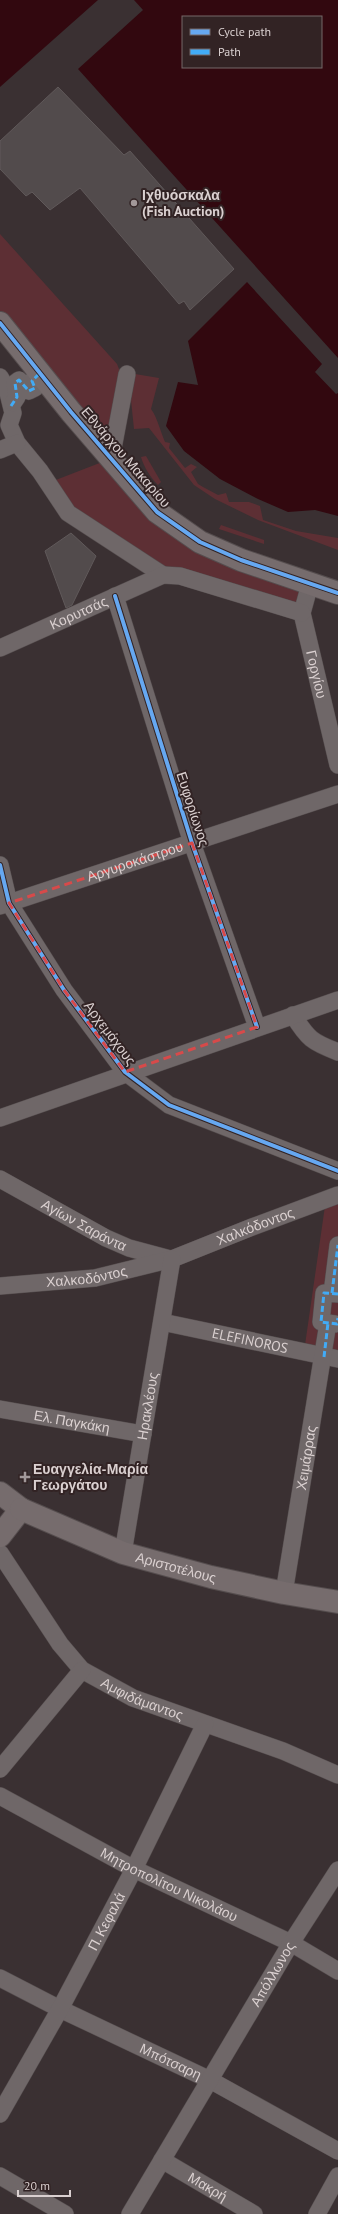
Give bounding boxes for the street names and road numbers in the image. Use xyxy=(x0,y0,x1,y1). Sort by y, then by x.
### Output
street label: Εθνάρχου Μακαρίου xyxy=(77,403,175,511)
street label: Κορυτσάς xyxy=(47,592,110,634)
street label: Γοργίου xyxy=(302,648,331,700)
street label: Ευφορίωνος xyxy=(172,769,214,849)
street label: Αργυροκάστρου xyxy=(84,837,185,886)
street label: Αρχεμάχους xyxy=(80,997,140,1069)
street label: Αγίων Σαράντα xyxy=(38,1195,130,1255)
street label: Χαλκόδοντος xyxy=(214,1203,297,1249)
street label: Χαλκοδόντος xyxy=(45,1261,129,1291)
street label: ELEFINOROS xyxy=(210,1324,290,1357)
street label: Ηρακλέους xyxy=(133,1370,162,1441)
street label: Ελ. Παγκάκη xyxy=(32,1406,111,1437)
street label: Χειμάρρας xyxy=(292,1424,320,1491)
street label: Αριστοτέλους xyxy=(134,1548,218,1587)
street label: Αμφιδάμαντος xyxy=(98,1673,186,1724)
street label: Μητροπολίτου Νικολάου xyxy=(97,1844,241,1926)
street label: Π. Κεφαλά xyxy=(84,1889,129,1954)
street label: Απόλλωνος xyxy=(246,1938,299,2010)
street label: Μπότσαρη xyxy=(137,2039,205,2084)
street label: Μακρή xyxy=(185,2168,231,2205)

